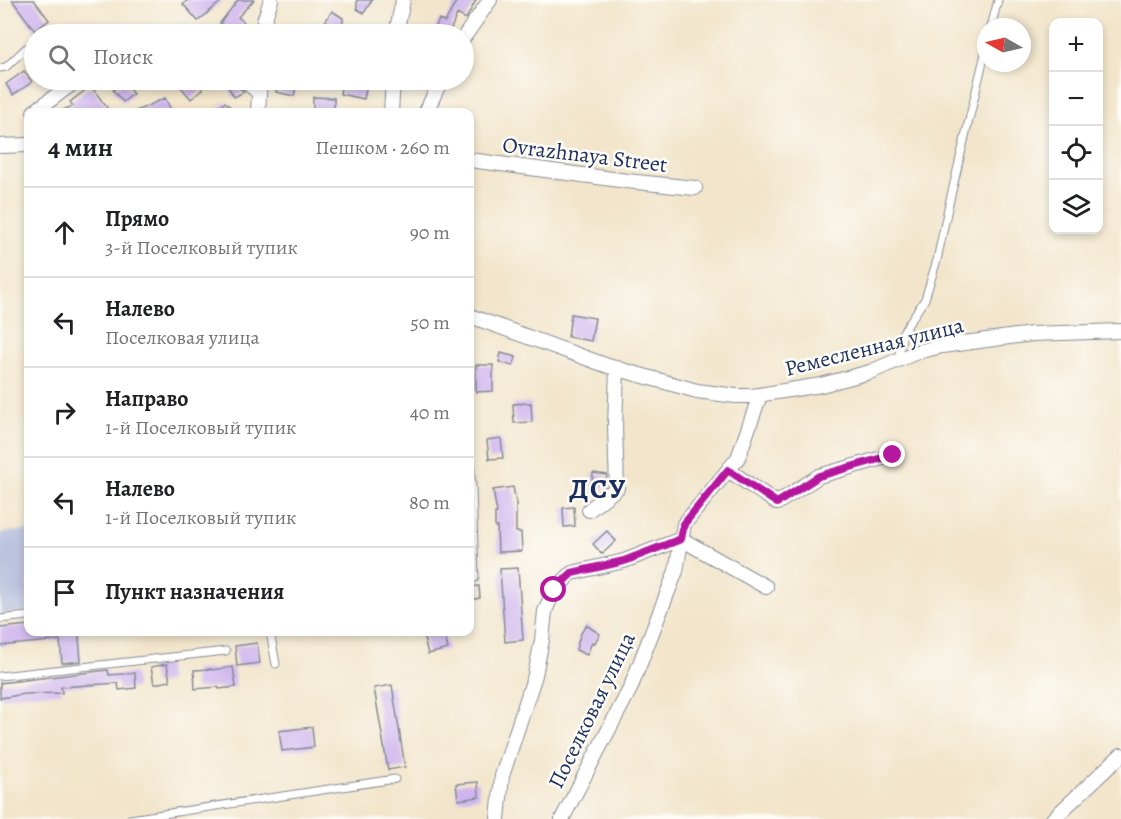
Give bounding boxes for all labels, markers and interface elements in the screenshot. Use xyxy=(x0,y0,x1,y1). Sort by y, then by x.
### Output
north arrow xyxy=(977,18,1031,72)
map controls xyxy=(1049,18,1103,234)
button: + xyxy=(1049,18,1103,72)
search box xyxy=(24,24,474,90)
icon: search xyxy=(45,41,78,74)
text: Поиск xyxy=(93,42,153,72)
button: − xyxy=(1049,72,1103,126)
button: locate xyxy=(1049,126,1103,180)
text: 4 мин xyxy=(48,130,113,165)
street label: Ovrazhnaya Street xyxy=(501,130,669,180)
text: Пешком · 260 m xyxy=(315,134,450,161)
button: layers xyxy=(1049,180,1103,234)
text: Прямо xyxy=(105,204,169,234)
icon: ahead xyxy=(48,216,81,249)
text: 90 m xyxy=(410,219,450,246)
text: 3-й Поселковый тупик xyxy=(105,234,298,261)
text: Налево xyxy=(105,294,175,324)
icon: left xyxy=(48,306,81,339)
text: 50 m xyxy=(410,309,450,336)
street label: Ремесленная улица xyxy=(782,310,968,384)
text: Поселковая улица xyxy=(105,324,260,351)
text: Направо xyxy=(105,384,188,414)
icon: right xyxy=(48,396,81,429)
text: 40 m xyxy=(410,399,450,426)
text: 1-й Поселковый тупик xyxy=(105,414,296,441)
route end xyxy=(879,441,905,467)
district label: ДСУ xyxy=(569,470,627,508)
text: Налево xyxy=(105,474,175,504)
icon: left xyxy=(48,486,81,519)
text: 80 m xyxy=(409,489,450,516)
text: 1-й Поселковый тупик xyxy=(105,504,296,531)
icon: arrive xyxy=(48,576,81,609)
route start xyxy=(540,576,566,602)
text: Пункт назначения xyxy=(105,577,284,607)
street label: Поселковая улица xyxy=(541,627,643,794)

